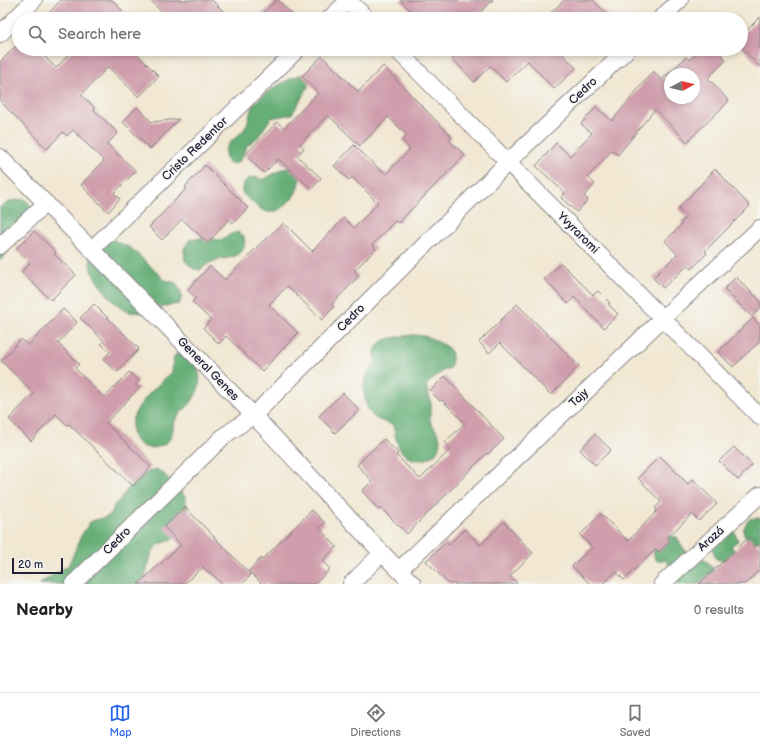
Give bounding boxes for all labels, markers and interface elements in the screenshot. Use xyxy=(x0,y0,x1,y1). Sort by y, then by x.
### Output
search box xyxy=(12,12,748,56)
icon: search xyxy=(26,23,48,45)
text: Search here xyxy=(58,25,141,44)
north arrow xyxy=(664,68,700,104)
street label: Cedro xyxy=(566,74,600,108)
street label: Cristo Redentor xyxy=(159,113,232,184)
street label: Yvyraromi xyxy=(553,208,602,257)
street label: Cedro xyxy=(334,301,368,335)
street label: General Genes xyxy=(174,334,242,404)
street label: Tajy xyxy=(566,385,592,411)
street label: Arazá xyxy=(695,523,728,555)
street label: Cedro xyxy=(100,524,134,558)
scale bar xyxy=(12,556,63,575)
text: 20 m xyxy=(18,558,43,571)
text: Nearby xyxy=(16,600,73,620)
text: 0 results xyxy=(694,602,744,618)
tab: Map xyxy=(109,702,132,739)
tab: Directions xyxy=(350,702,401,739)
tab: Saved xyxy=(620,702,651,739)

